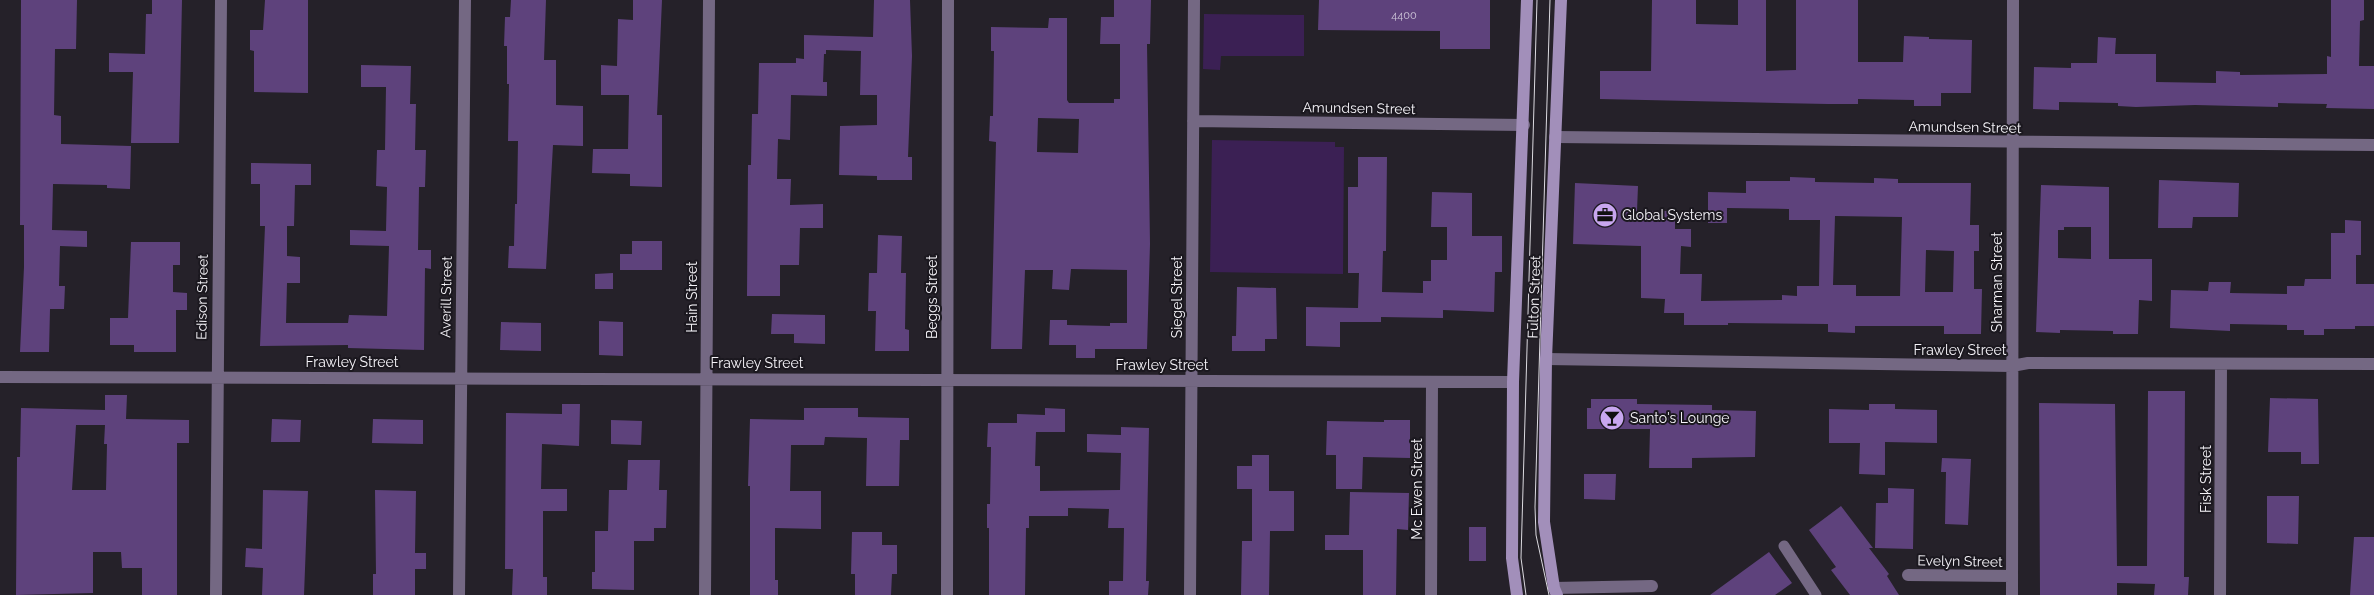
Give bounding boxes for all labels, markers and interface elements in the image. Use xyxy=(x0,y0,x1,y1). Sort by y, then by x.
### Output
house number: 4400 xyxy=(1391,9,1417,22)
street label: Amundsen Street xyxy=(1302,99,1416,117)
street label: Amundsen Street xyxy=(1908,118,2022,136)
office icon: Global Systems xyxy=(1592,202,1618,228)
place label: Global Systems xyxy=(1622,207,1722,223)
street label: Sharman Street xyxy=(1989,232,2005,332)
street label: Edison Street xyxy=(193,254,211,340)
street label: Beggs Street xyxy=(924,255,940,339)
street label: Siegel Street xyxy=(1169,255,1185,338)
street label: Fulton Street xyxy=(1525,255,1543,339)
street label: Averill Street xyxy=(437,256,455,338)
street label: Hain Street xyxy=(684,261,700,333)
street label: Frawley Street xyxy=(1914,342,2007,358)
street label: Frawley Street xyxy=(306,354,399,370)
street label: Frawley Street xyxy=(711,355,804,371)
street label: Frawley Street xyxy=(1116,357,1209,373)
bar icon: Santo's Lounge xyxy=(1599,405,1625,431)
place label: Santo's Lounge xyxy=(1630,410,1730,426)
street label: Mc Ewen Street xyxy=(1409,438,1425,540)
street label: Fisk Street xyxy=(2198,445,2214,513)
street label: Evelyn Street xyxy=(1917,552,2003,570)

